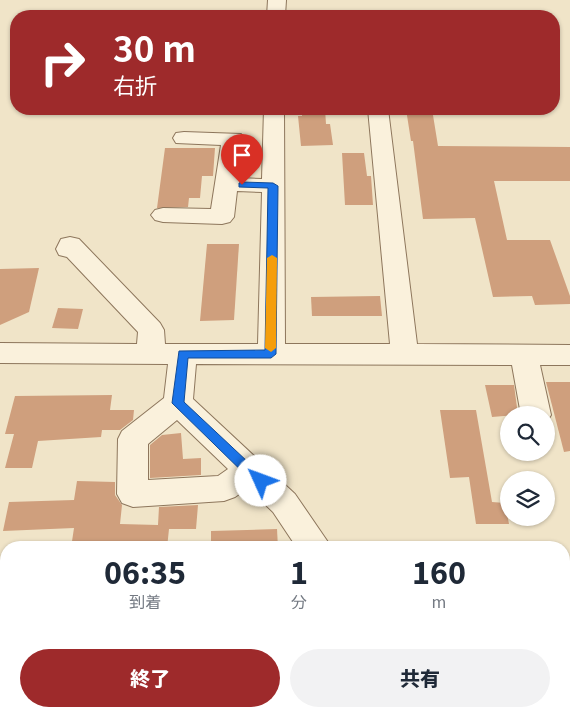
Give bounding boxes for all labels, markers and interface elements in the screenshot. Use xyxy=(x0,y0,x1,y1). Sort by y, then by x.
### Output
text: 30 m xyxy=(113,21,196,72)
icon: right xyxy=(30,30,95,95)
text: 右折 xyxy=(113,68,157,100)
pin xyxy=(221,134,263,185)
icon: arrive xyxy=(228,141,256,169)
map controls xyxy=(500,406,555,526)
button: search xyxy=(500,406,555,461)
position arrow xyxy=(234,454,286,506)
button: layers xyxy=(500,471,555,526)
text: 06:35 xyxy=(104,549,186,593)
text: 1 xyxy=(290,549,308,593)
text: 160 xyxy=(412,549,466,593)
text: 到着 xyxy=(129,589,161,613)
text: 分 xyxy=(291,589,307,613)
text: m xyxy=(432,589,446,613)
button: 終了 xyxy=(20,649,280,707)
button: 共有 xyxy=(290,649,550,707)

